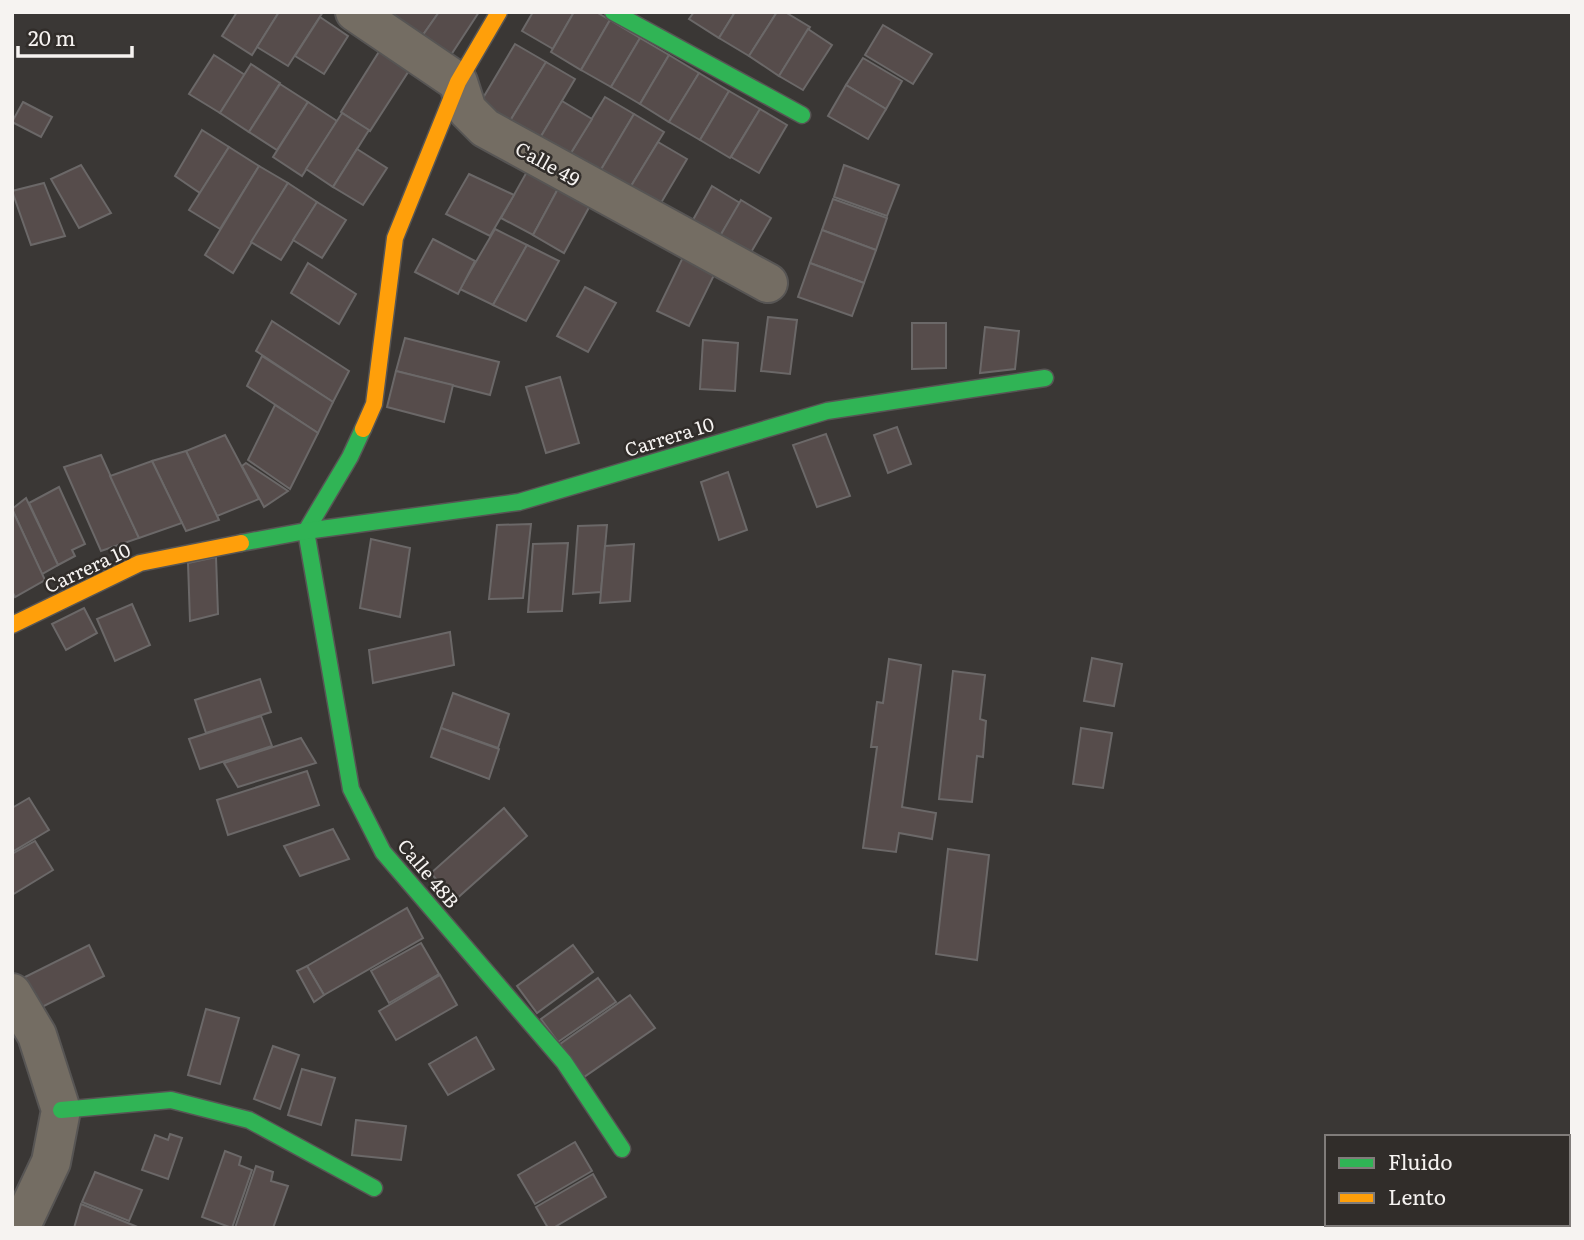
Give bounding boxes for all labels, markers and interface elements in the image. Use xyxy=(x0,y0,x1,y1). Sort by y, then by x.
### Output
scale bar xyxy=(18,14,131,58)
text: 20 m xyxy=(28,21,75,52)
street label: Calle 49 xyxy=(511,134,585,192)
street label: Carrera 10 xyxy=(621,409,717,463)
street label: Carrera 10 xyxy=(39,535,135,599)
street label: Calle 48B xyxy=(392,832,466,914)
legend xyxy=(1325,1135,1570,1226)
text: Fluido xyxy=(1388,1145,1452,1176)
text: Lento xyxy=(1388,1180,1446,1211)

